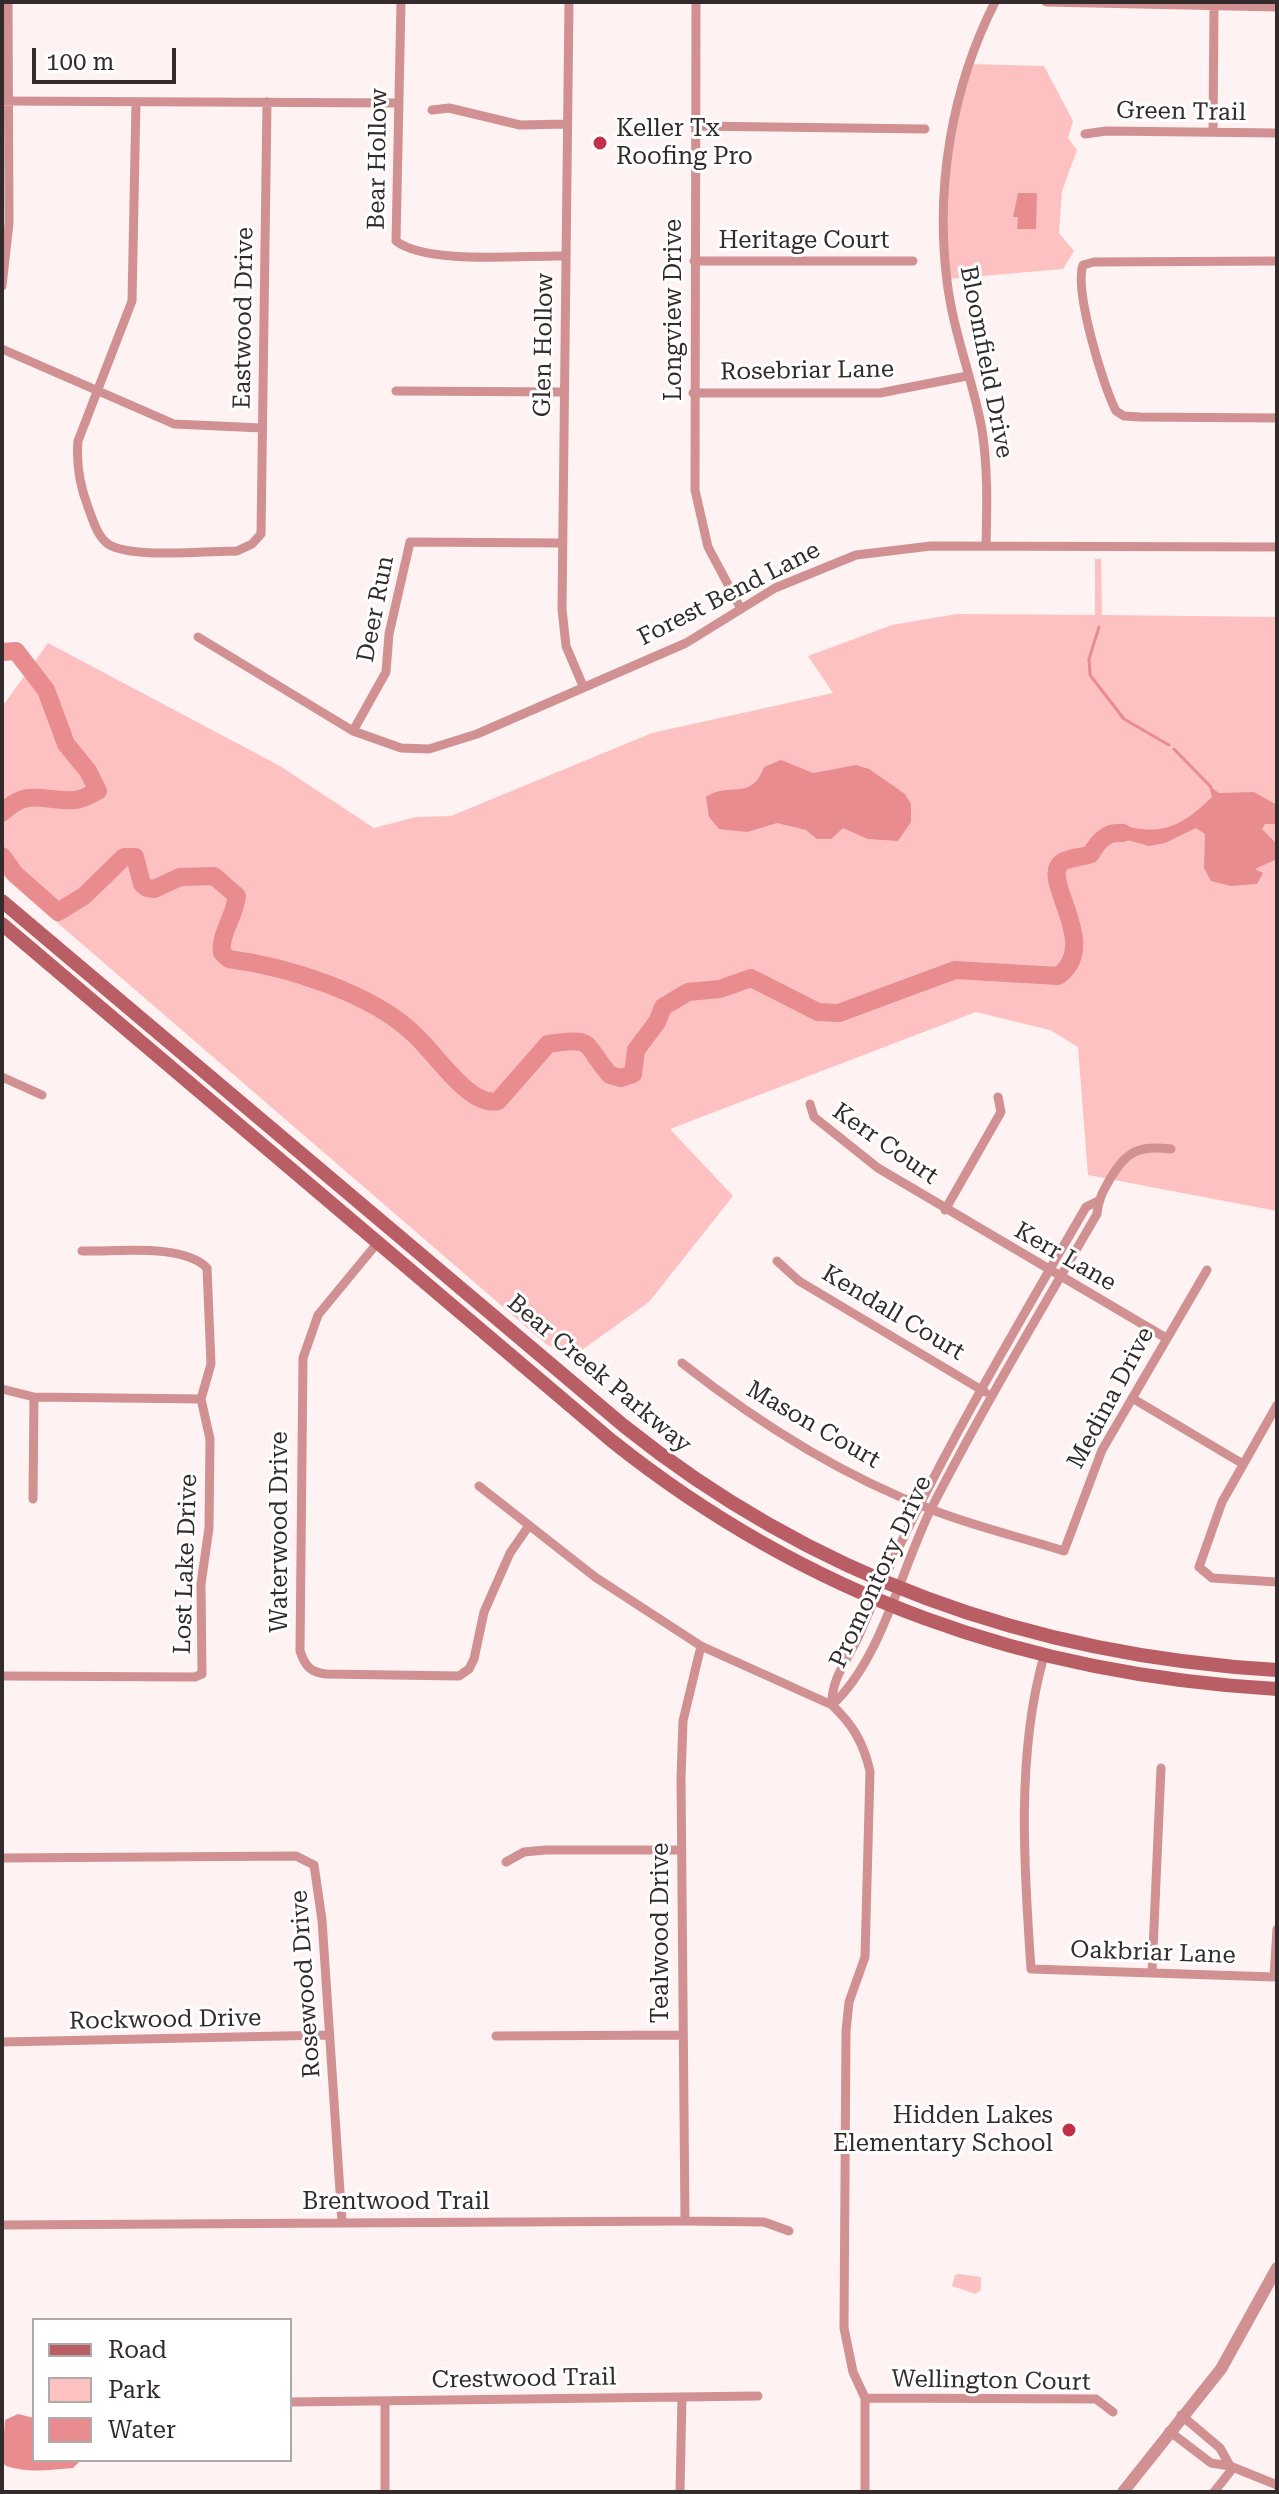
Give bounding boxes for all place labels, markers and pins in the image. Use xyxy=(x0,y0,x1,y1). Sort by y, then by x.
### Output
place label: Keller Tx Roofing Pro xyxy=(616,115,753,171)
marker: Keller Tx Roofing Pro xyxy=(591,134,609,152)
place label: Hidden Lakes Elementary School xyxy=(833,2102,1053,2158)
marker: Hidden Lakes Elementary School xyxy=(1060,2121,1078,2139)

